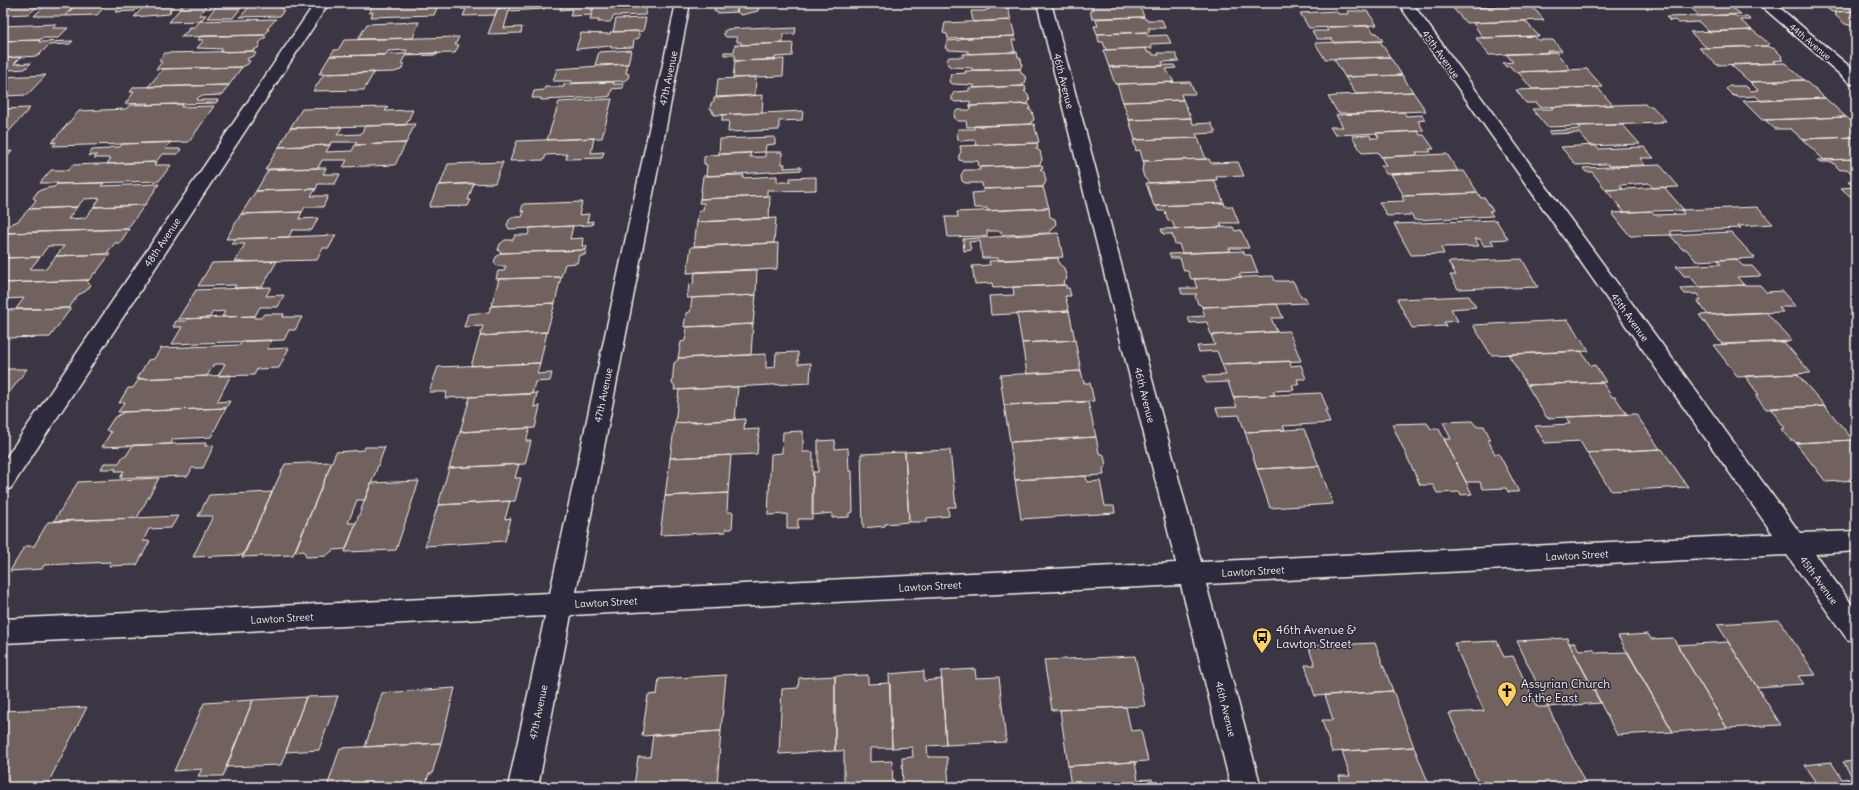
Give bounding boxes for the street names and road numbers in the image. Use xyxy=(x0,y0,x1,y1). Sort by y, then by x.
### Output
street label: 44th Avenue xyxy=(1787,21,1833,62)
street label: 45th Avenue xyxy=(1419,28,1462,81)
street label: 47th Avenue xyxy=(656,50,681,107)
street label: 46th Avenue xyxy=(1050,52,1077,110)
street label: 48th Avenue xyxy=(141,215,184,269)
street label: 45th Avenue xyxy=(1608,291,1651,344)
street label: 46th Avenue xyxy=(1131,366,1158,424)
street label: 47th Avenue xyxy=(591,367,616,424)
street label: Lawton Street xyxy=(1545,547,1609,564)
street label: 45th Avenue xyxy=(1797,554,1840,607)
street label: Lawton Street xyxy=(1221,563,1285,580)
street label: Lawton Street xyxy=(898,578,962,595)
street label: Lawton Street xyxy=(574,594,638,611)
street label: Lawton Street xyxy=(250,610,314,627)
street label: 46th Avenue xyxy=(1212,680,1239,738)
street label: 47th Avenue xyxy=(526,684,551,741)

